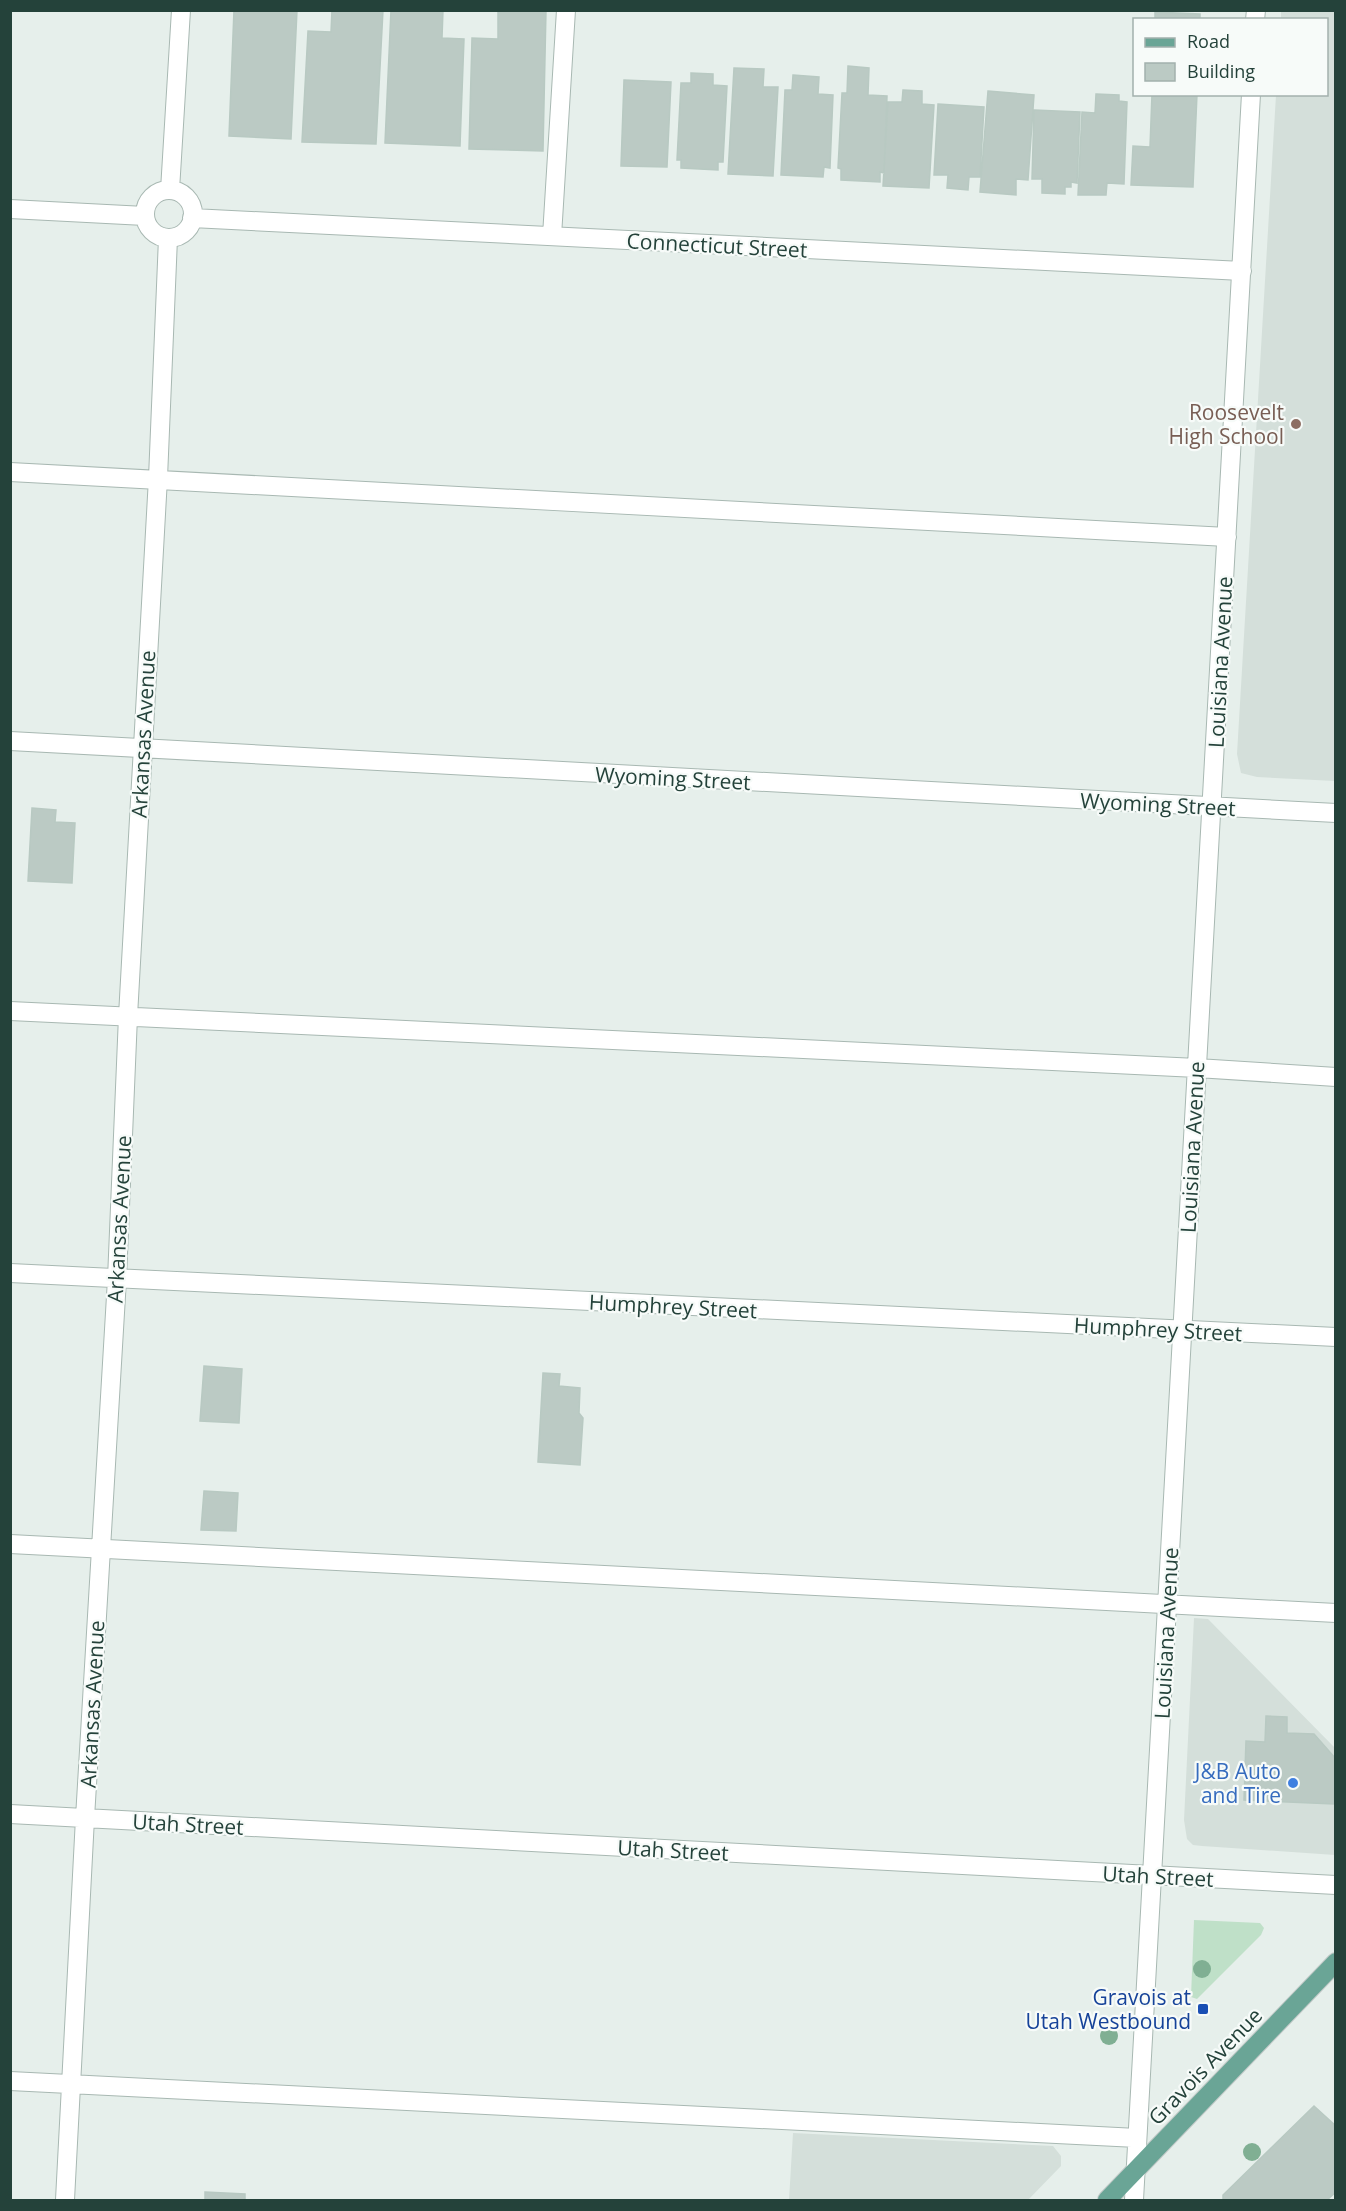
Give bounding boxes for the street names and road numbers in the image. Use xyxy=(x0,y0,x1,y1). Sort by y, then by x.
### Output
street label: Connecticut Street xyxy=(626,226,808,264)
street label: Louisiana Avenue xyxy=(1202,575,1238,749)
street label: Arkansas Avenue xyxy=(125,650,161,818)
street label: Wyoming Street xyxy=(595,760,751,796)
street label: Wyoming Street xyxy=(1080,786,1236,822)
street label: Louisiana Avenue xyxy=(1174,1060,1210,1234)
street label: Arkansas Avenue xyxy=(101,1135,137,1303)
street label: Humphrey Street xyxy=(588,1288,758,1324)
street label: Humphrey Street xyxy=(1073,1311,1243,1347)
street label: Louisiana Avenue xyxy=(1148,1546,1184,1720)
street label: Arkansas Avenue xyxy=(74,1620,110,1788)
street label: Utah Street xyxy=(132,1807,244,1841)
street label: Utah Street xyxy=(617,1833,729,1867)
street label: Utah Street xyxy=(1102,1859,1214,1893)
street label: Gravois Avenue xyxy=(1142,2001,1268,2131)

